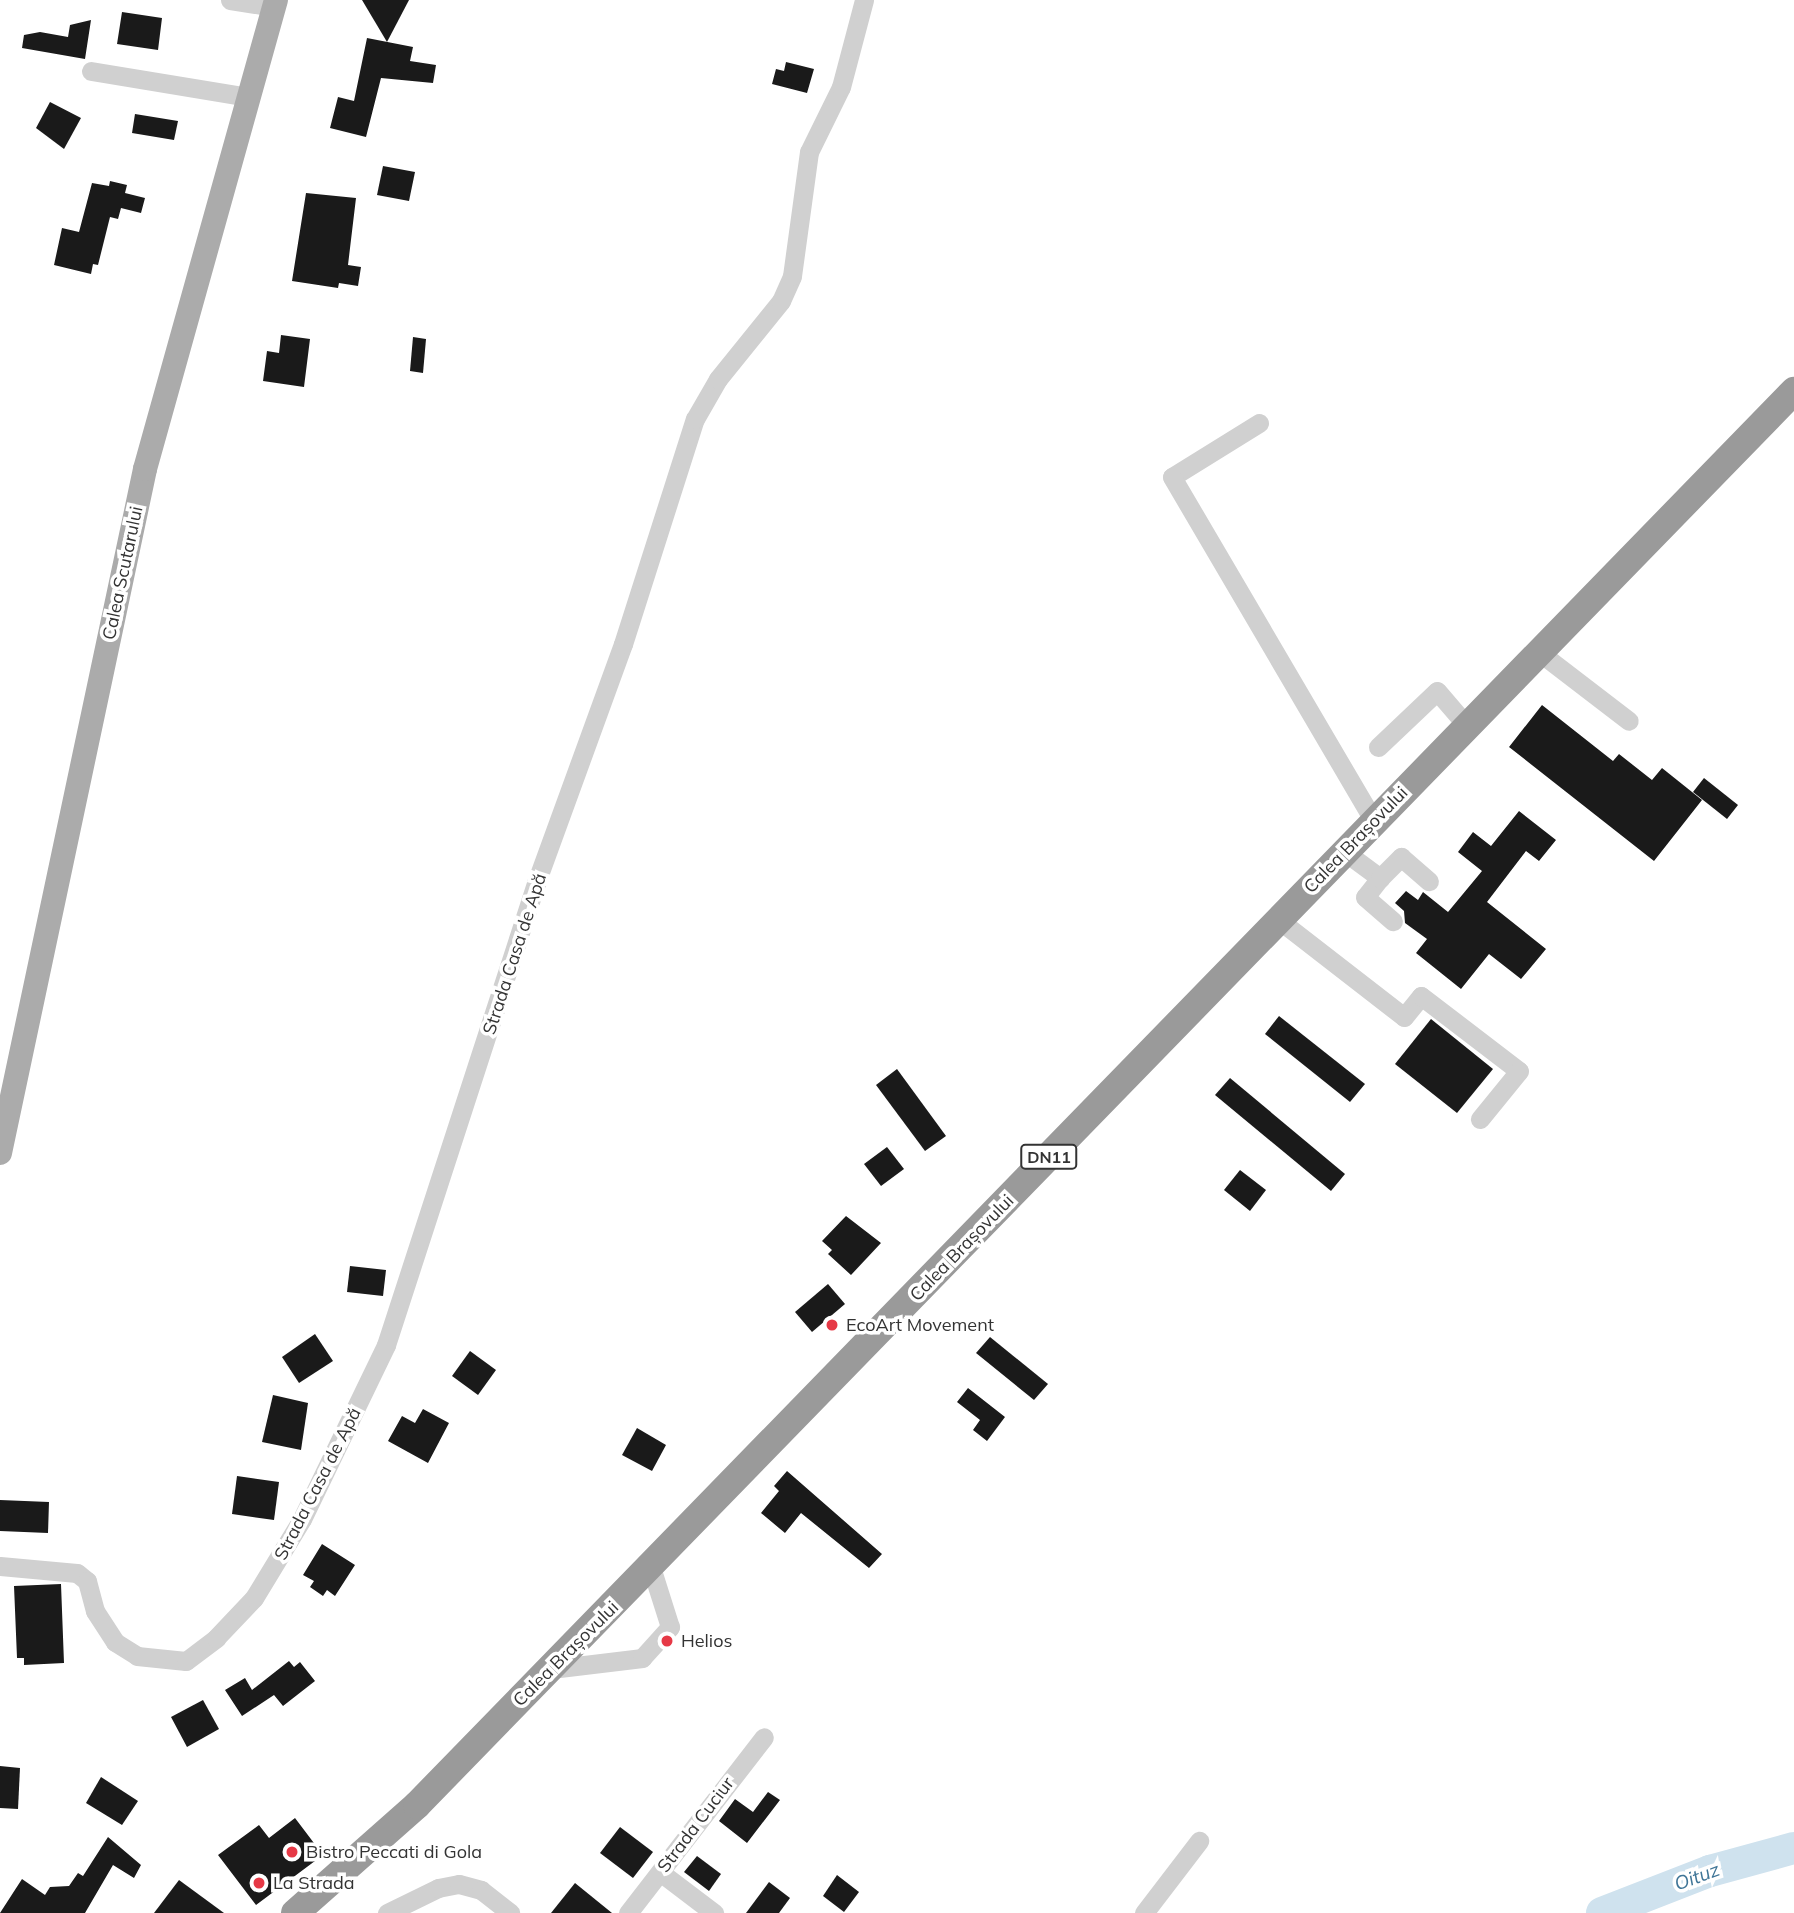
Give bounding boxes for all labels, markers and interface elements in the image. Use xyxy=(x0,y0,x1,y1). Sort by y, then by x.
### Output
street label: Calea Scutarului xyxy=(98,504,148,642)
street label: Calea Brașovului xyxy=(1300,782,1412,898)
street label: Strada Casa de Apă xyxy=(479,871,551,1037)
road number: DN11 xyxy=(1019,1144,1079,1170)
street label: Calea Brașovului xyxy=(906,1190,1018,1306)
place label: EcoArt Movement xyxy=(846,1314,994,1336)
marker: EcoArt Movement xyxy=(824,1317,840,1333)
street label: Strada Casa de Apă xyxy=(270,1404,366,1564)
street label: Calea Brașovului xyxy=(509,1597,623,1711)
place label: Helios xyxy=(681,1630,732,1652)
marker: Helios xyxy=(659,1633,675,1649)
street label: Strada Cuciur xyxy=(653,1773,739,1877)
place label: Bistro Peccati di Gola xyxy=(306,1841,482,1863)
marker: Bistro Peccati di Gola xyxy=(284,1844,300,1860)
water label: Oituz xyxy=(1671,1858,1723,1896)
place label: La Strada xyxy=(273,1872,355,1894)
marker: La Strada xyxy=(251,1875,267,1891)

